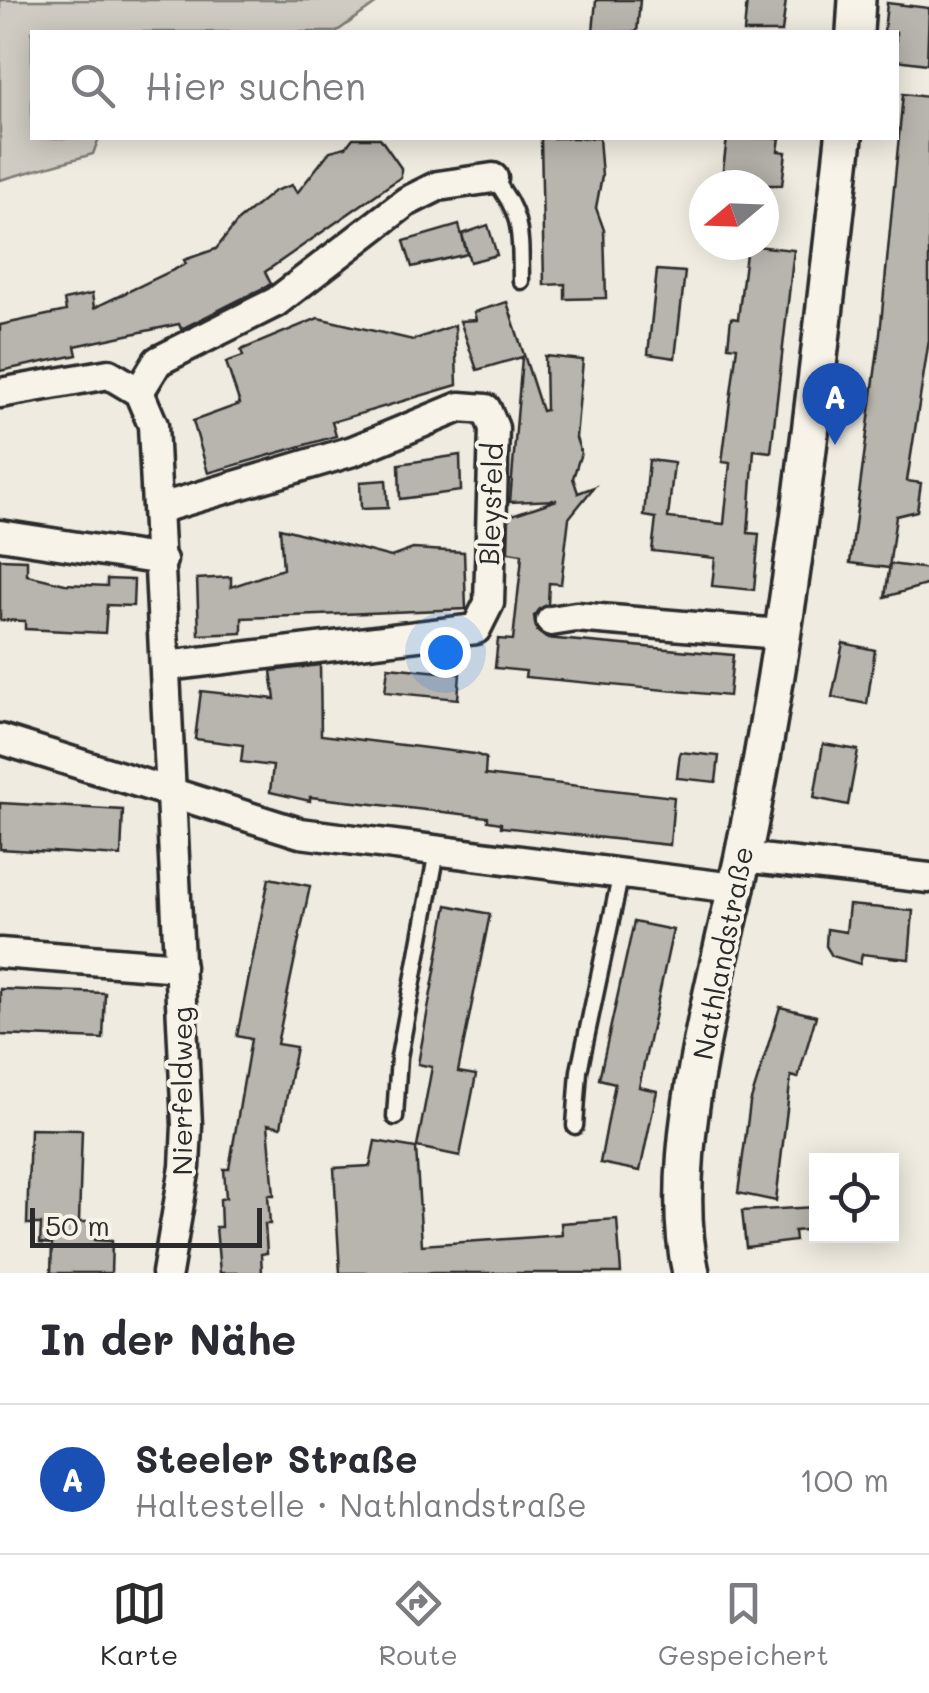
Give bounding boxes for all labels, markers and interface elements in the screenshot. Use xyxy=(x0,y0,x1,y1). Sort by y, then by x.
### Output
search box xyxy=(30,30,899,140)
icon: search xyxy=(65,58,120,113)
text: Hier suchen xyxy=(145,60,366,110)
north arrow xyxy=(689,170,779,260)
pin: A xyxy=(802,362,868,445)
street label: Bleysfeld xyxy=(470,442,510,566)
your location xyxy=(420,627,471,678)
street label: Nathlandstraße xyxy=(684,843,760,1062)
street label: Nierfeldweg xyxy=(163,1007,199,1175)
map controls xyxy=(809,1153,899,1243)
button: locate xyxy=(809,1153,899,1243)
scale bar xyxy=(30,1203,262,1248)
text: 50 m xyxy=(45,1207,110,1243)
text: In der Nähe xyxy=(40,1311,296,1366)
text: Steeler Straße xyxy=(135,1433,418,1483)
text: A xyxy=(61,1458,84,1500)
text: 100 m xyxy=(799,1458,889,1500)
text: Haltestelle · Nathlandstraße xyxy=(135,1483,587,1525)
tab: Karte xyxy=(100,1576,178,1672)
tab: Route xyxy=(378,1576,458,1672)
tab: Gespeichert xyxy=(658,1576,829,1672)

